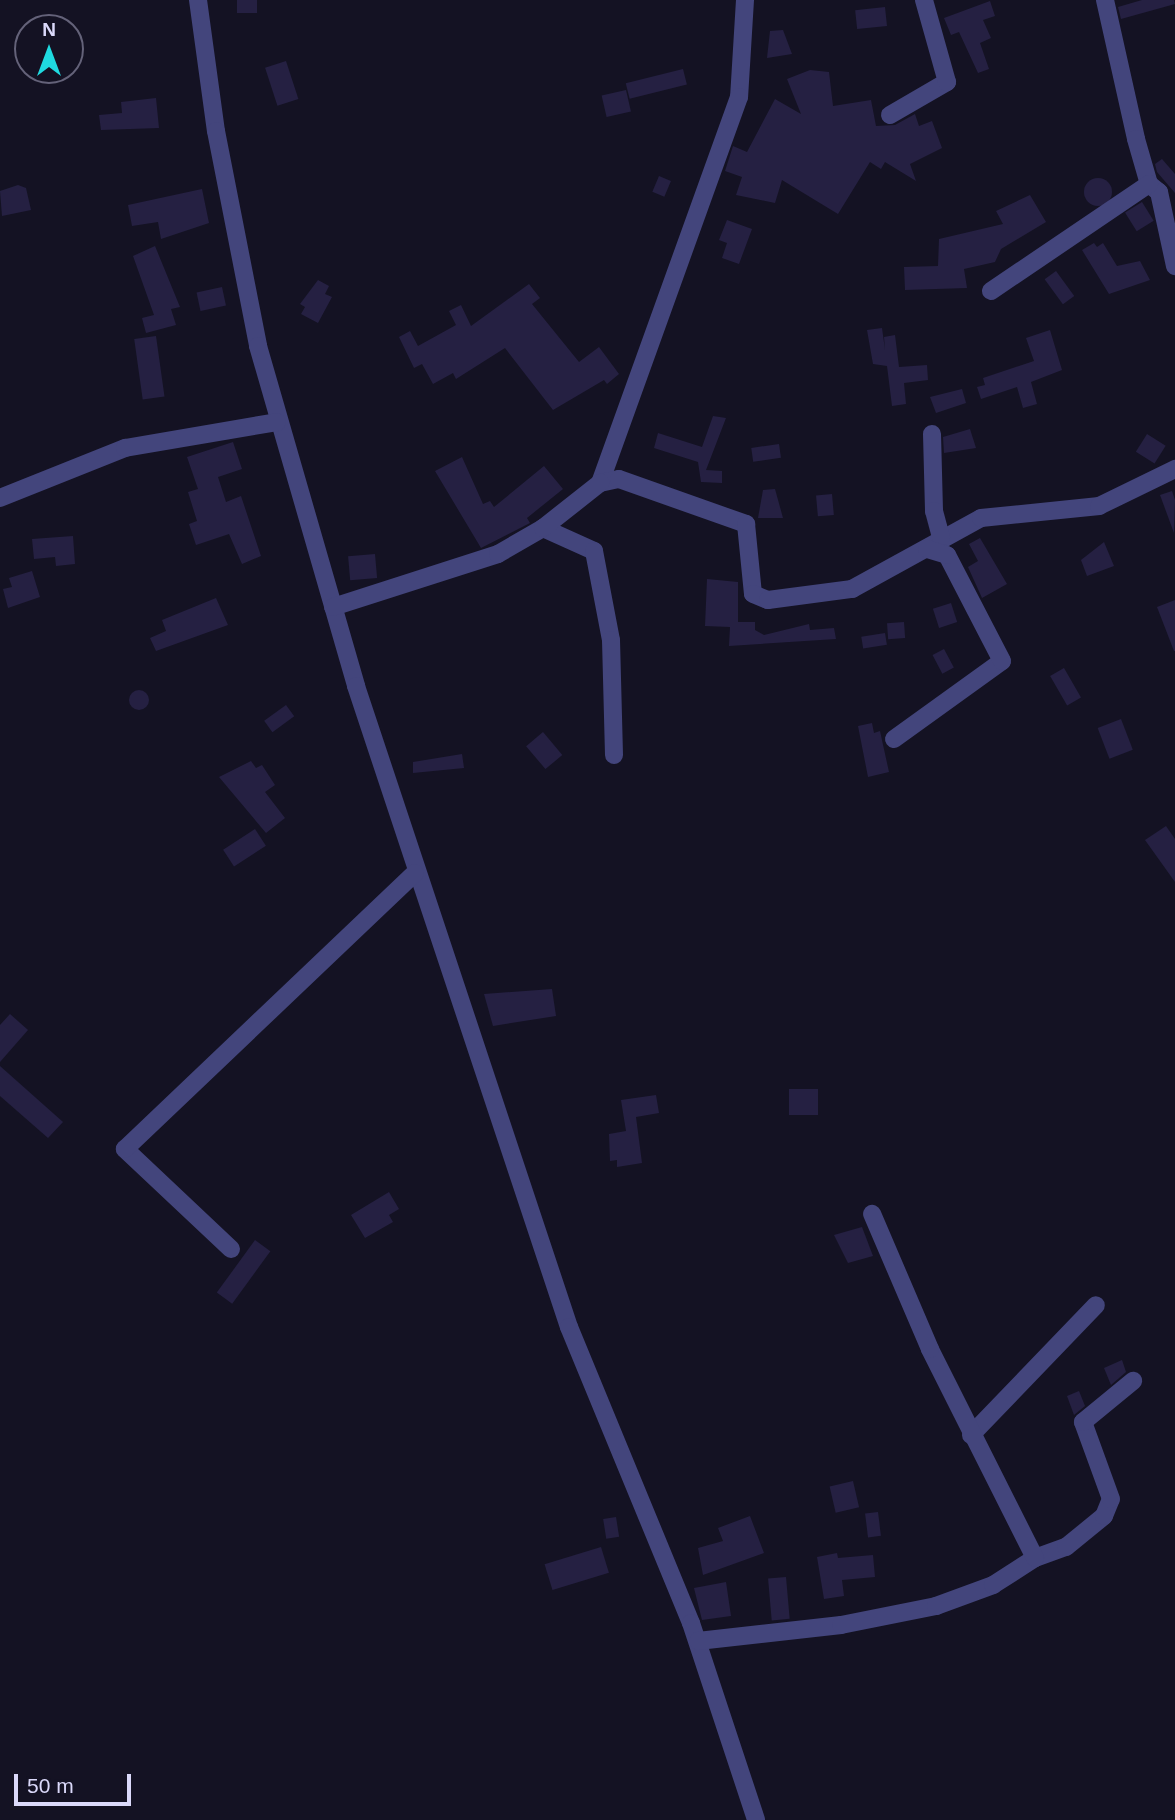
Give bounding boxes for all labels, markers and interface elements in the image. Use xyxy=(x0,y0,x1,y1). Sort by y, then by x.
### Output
north arrow xyxy=(14,14,84,84)
text: N xyxy=(42,19,56,40)
scale bar xyxy=(18,1760,135,1804)
text: 50 m xyxy=(27,1774,74,1797)

